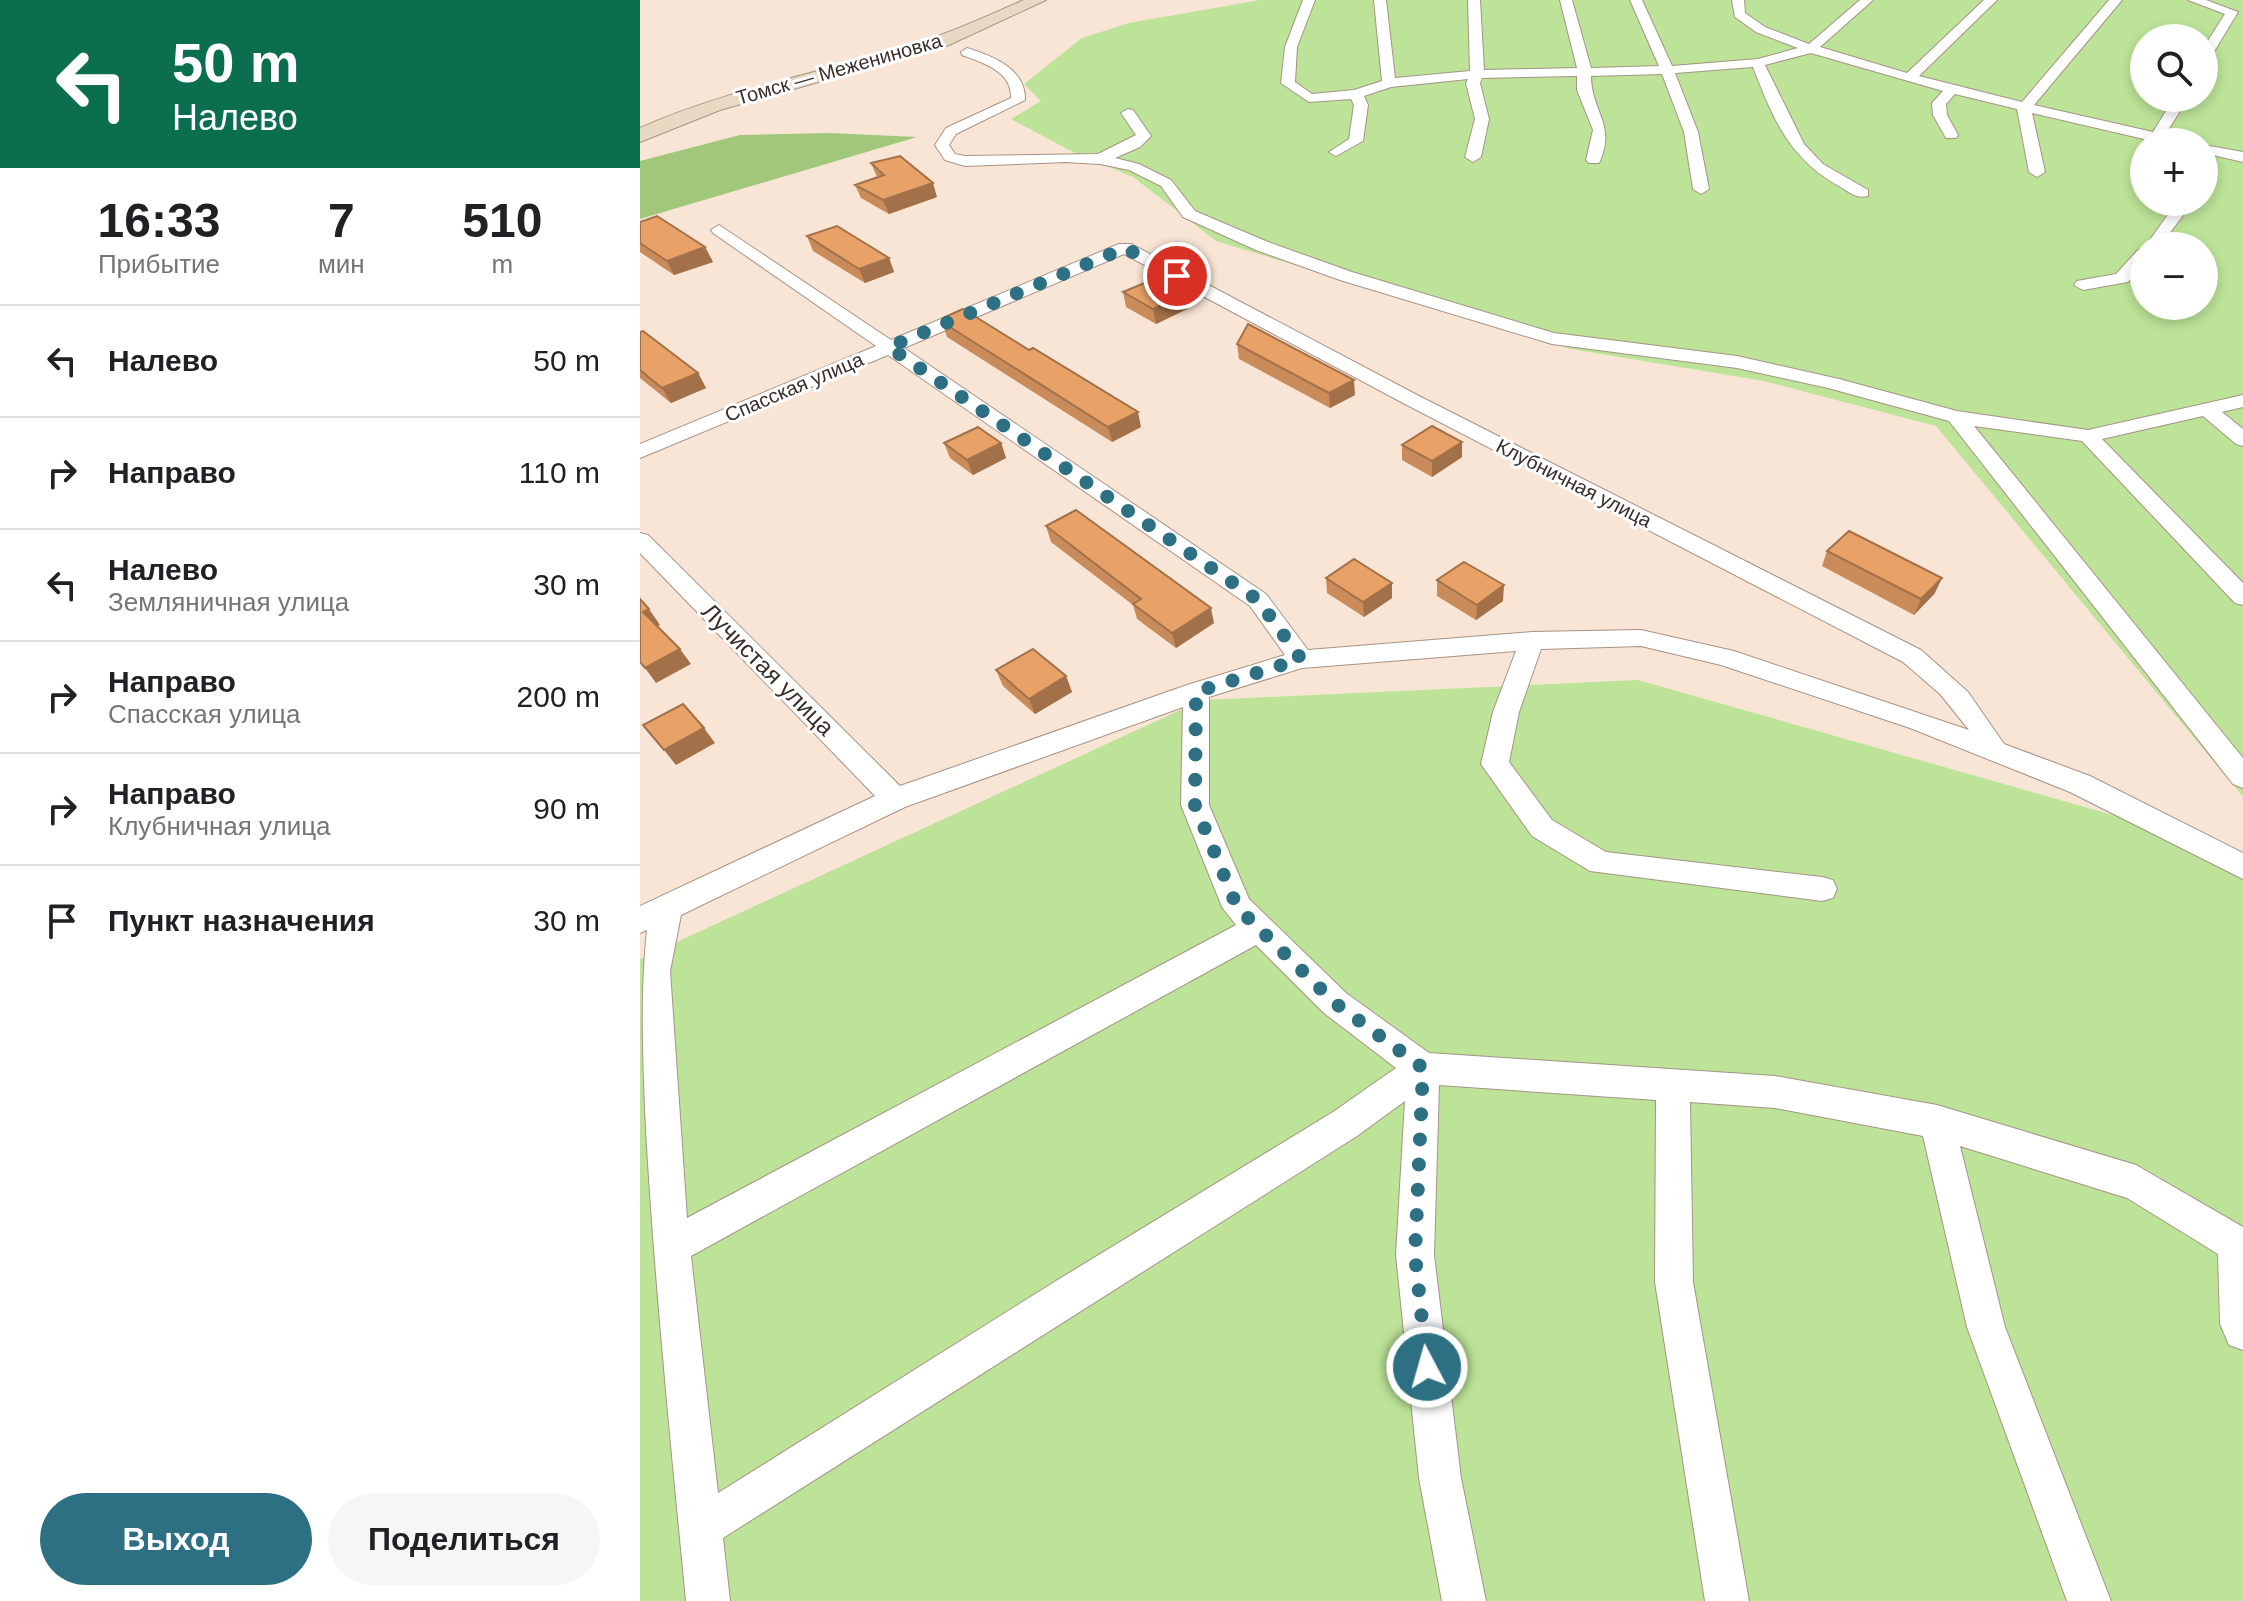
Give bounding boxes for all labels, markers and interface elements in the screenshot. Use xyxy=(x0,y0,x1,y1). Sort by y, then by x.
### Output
map controls xyxy=(2130,24,2218,320)
button: search xyxy=(2130,24,2218,112)
street label: Томск — Межениновка xyxy=(734,29,945,109)
text: 50 m xyxy=(172,31,300,94)
icon: left xyxy=(40,32,144,136)
text: Налево xyxy=(172,97,298,138)
button: + xyxy=(2130,128,2218,216)
text: 16:33 xyxy=(98,194,220,247)
text: 7 xyxy=(328,194,355,247)
text: 510 xyxy=(462,194,542,247)
button: − xyxy=(2130,232,2218,320)
pin xyxy=(1143,242,1211,310)
text: Прибытие xyxy=(98,249,220,279)
text: мин xyxy=(318,249,365,279)
text: m xyxy=(492,249,513,279)
icon: arrive xyxy=(1155,254,1199,298)
icon: left xyxy=(40,339,84,383)
text: Налево xyxy=(108,344,218,377)
text: 50 m xyxy=(533,344,600,377)
street label: Спасская улица xyxy=(722,348,867,426)
street label: Клубничная улица xyxy=(1493,434,1656,532)
icon: right xyxy=(40,451,84,495)
text: Направо xyxy=(108,456,236,489)
text: 110 m xyxy=(519,456,600,489)
text: Налево xyxy=(108,553,218,586)
icon: left xyxy=(40,563,84,607)
text: 30 m xyxy=(533,568,600,601)
text: Земляничная улица xyxy=(108,587,349,617)
street label: Лучистая улица xyxy=(696,597,840,741)
text: Направо xyxy=(108,665,236,698)
icon: right xyxy=(40,675,84,719)
text: 200 m xyxy=(517,680,600,713)
text: Спасская улица xyxy=(108,699,301,729)
text: Направо xyxy=(108,777,236,810)
icon: right xyxy=(40,787,84,831)
text: 90 m xyxy=(533,792,600,825)
text: Клубничная улица xyxy=(108,811,331,841)
icon: arrive xyxy=(40,899,84,943)
text: Пункт назначения xyxy=(108,904,375,937)
text: 30 m xyxy=(533,904,600,937)
position arrow xyxy=(1385,1325,1469,1409)
button: Выход xyxy=(40,1493,312,1585)
button: Поделиться xyxy=(328,1493,600,1585)

